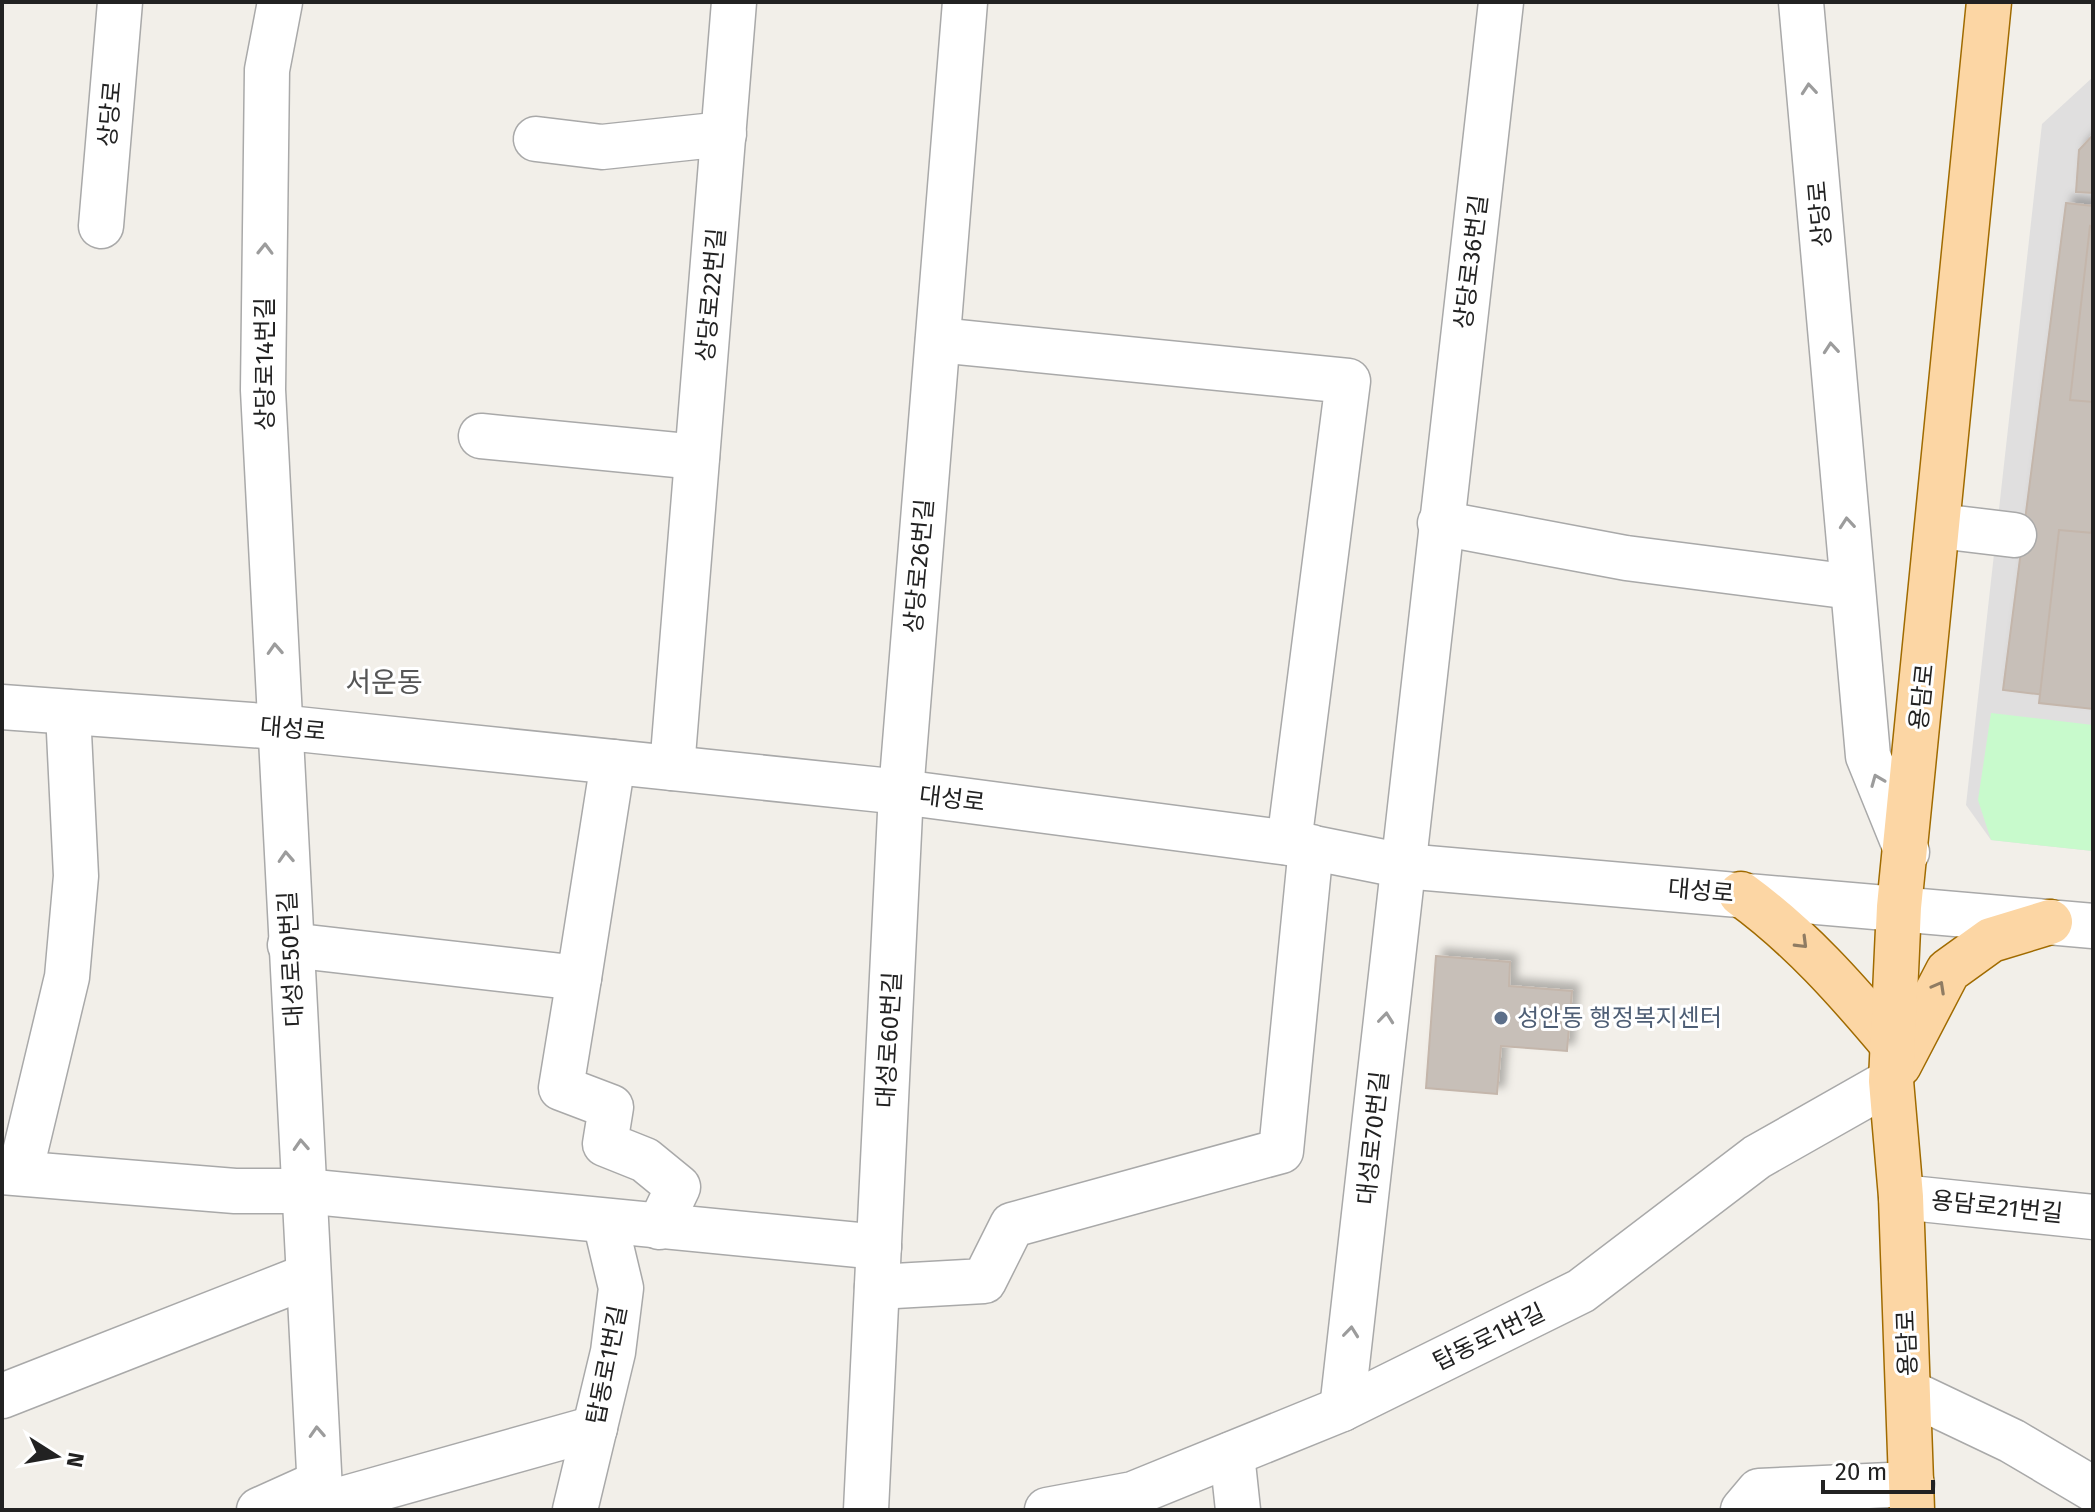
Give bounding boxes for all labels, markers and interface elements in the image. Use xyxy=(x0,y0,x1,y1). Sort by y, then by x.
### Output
street label: 상당로 xyxy=(93,80,127,148)
one-way arrow xyxy=(1801,82,1818,95)
street label: 상당로 xyxy=(1803,180,1837,248)
street label: 상당로36번길 xyxy=(1449,193,1493,331)
street label: 상당로22번길 xyxy=(691,227,731,363)
one-way arrow xyxy=(256,242,274,255)
street label: 상당로14번길 xyxy=(251,297,279,431)
one-way arrow xyxy=(1823,341,1840,354)
street label: 상당로26번길 xyxy=(899,497,939,635)
one-way arrow xyxy=(1838,516,1855,529)
one-way arrow xyxy=(267,642,284,655)
street label: 용담로 xyxy=(1905,663,1939,731)
district label: 서운동 xyxy=(345,666,423,699)
street label: 대성로 xyxy=(259,712,327,746)
one-way arrow xyxy=(1871,774,1887,788)
street label: 대성로 xyxy=(917,781,987,817)
one-way arrow xyxy=(277,850,294,863)
street label: 대성로 xyxy=(1667,874,1735,908)
street label: 대성로50번길 xyxy=(273,890,309,1028)
one-way arrow xyxy=(1793,934,1807,948)
street label: 대성로60번길 xyxy=(871,971,907,1109)
one-way arrow xyxy=(1930,981,1945,995)
place label: 성안동 행정복지센터 xyxy=(1517,1004,1722,1032)
marker: 성안동 행정복지센터 xyxy=(1492,1009,1510,1027)
one-way arrow xyxy=(1378,1011,1395,1024)
street label: 대성로70번길 xyxy=(1352,1070,1394,1206)
one-way arrow xyxy=(293,1138,310,1151)
street label: 용담로21번길 xyxy=(1930,1186,2064,1228)
street label: 탑동로1번길 xyxy=(1429,1298,1549,1376)
street label: 탑동로1번길 xyxy=(582,1303,632,1427)
street label: 용담로 xyxy=(1892,1309,1922,1377)
one-way arrow xyxy=(1342,1325,1359,1338)
north arrow xyxy=(16,1416,96,1496)
one-way arrow xyxy=(308,1425,325,1438)
scale bar xyxy=(1823,1444,1933,1494)
text: N xyxy=(60,1450,90,1469)
text: 20 m xyxy=(1835,1458,1887,1486)

